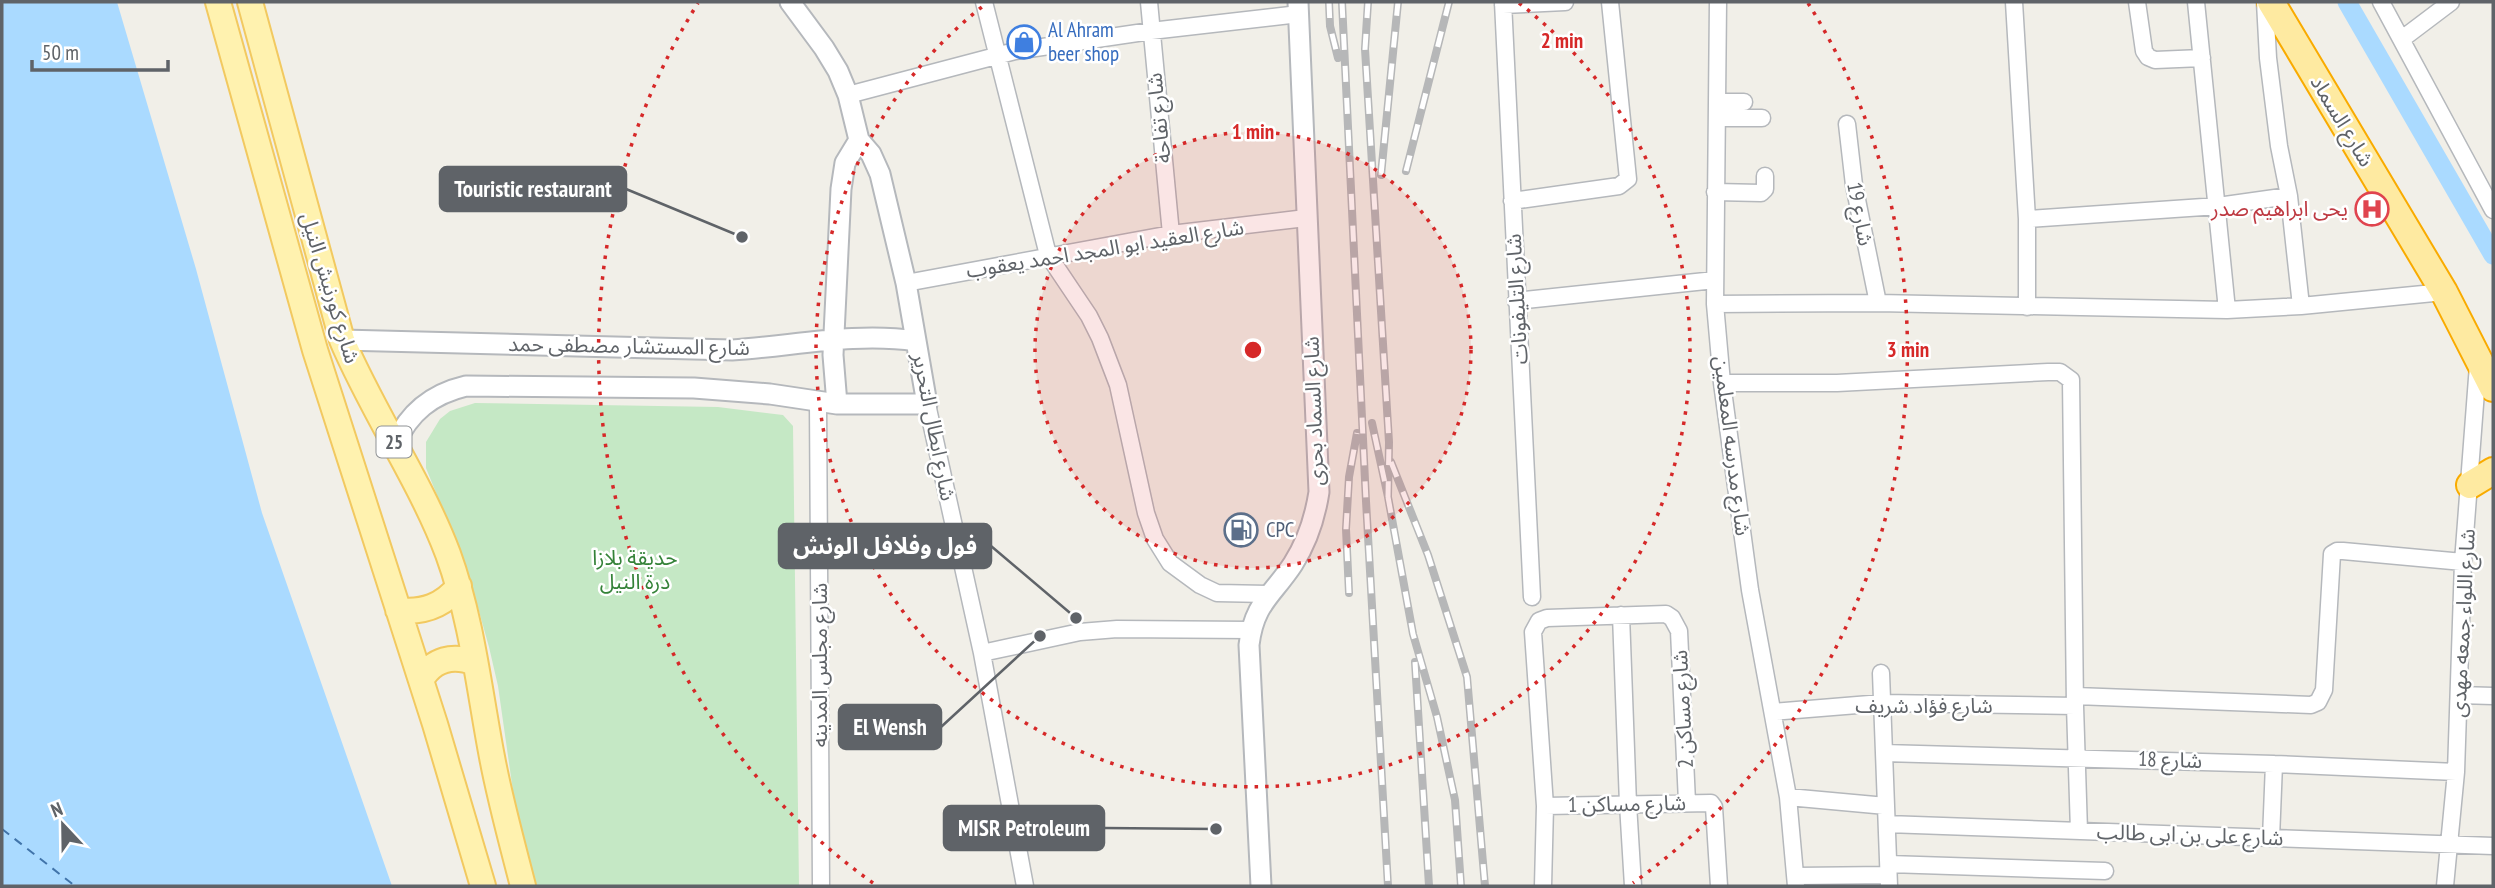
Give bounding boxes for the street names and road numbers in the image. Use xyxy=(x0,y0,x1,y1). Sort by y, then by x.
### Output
street label: شارع السماد xyxy=(2303,70,2380,172)
street label: شارع تفاحة xyxy=(1140,71,1179,165)
street label: شارع 19 xyxy=(1839,180,1880,248)
street label: شارع كورنيش النيل xyxy=(293,209,366,367)
street label: شارع العقيد ابو المجد احمد يعقوب xyxy=(964,213,1246,286)
street label: شارع التليفونات xyxy=(1500,233,1535,365)
street label: شارع المستشار مصطفى حمد xyxy=(508,330,750,363)
street label: شارع السماد بحرى xyxy=(1297,336,1332,486)
street label: شارع ابطال التحرير xyxy=(905,350,962,504)
street label: شارع مدرسه المعلمين xyxy=(1706,355,1757,538)
road number: 25 xyxy=(376,426,412,458)
street label: شارع اللواء جمعه مهدى xyxy=(2444,528,2483,718)
street label: شارع مجلس المدينه xyxy=(806,583,835,747)
street label: شارع مساكن 2 xyxy=(1666,649,1701,769)
street label: شارع فؤاد شريف xyxy=(1855,692,1993,721)
street label: شارع 18 xyxy=(2137,745,2203,776)
street label: شارع مساكن 1 xyxy=(1568,789,1686,820)
street label: شارع على بن ابى طالب xyxy=(2096,818,2284,853)

